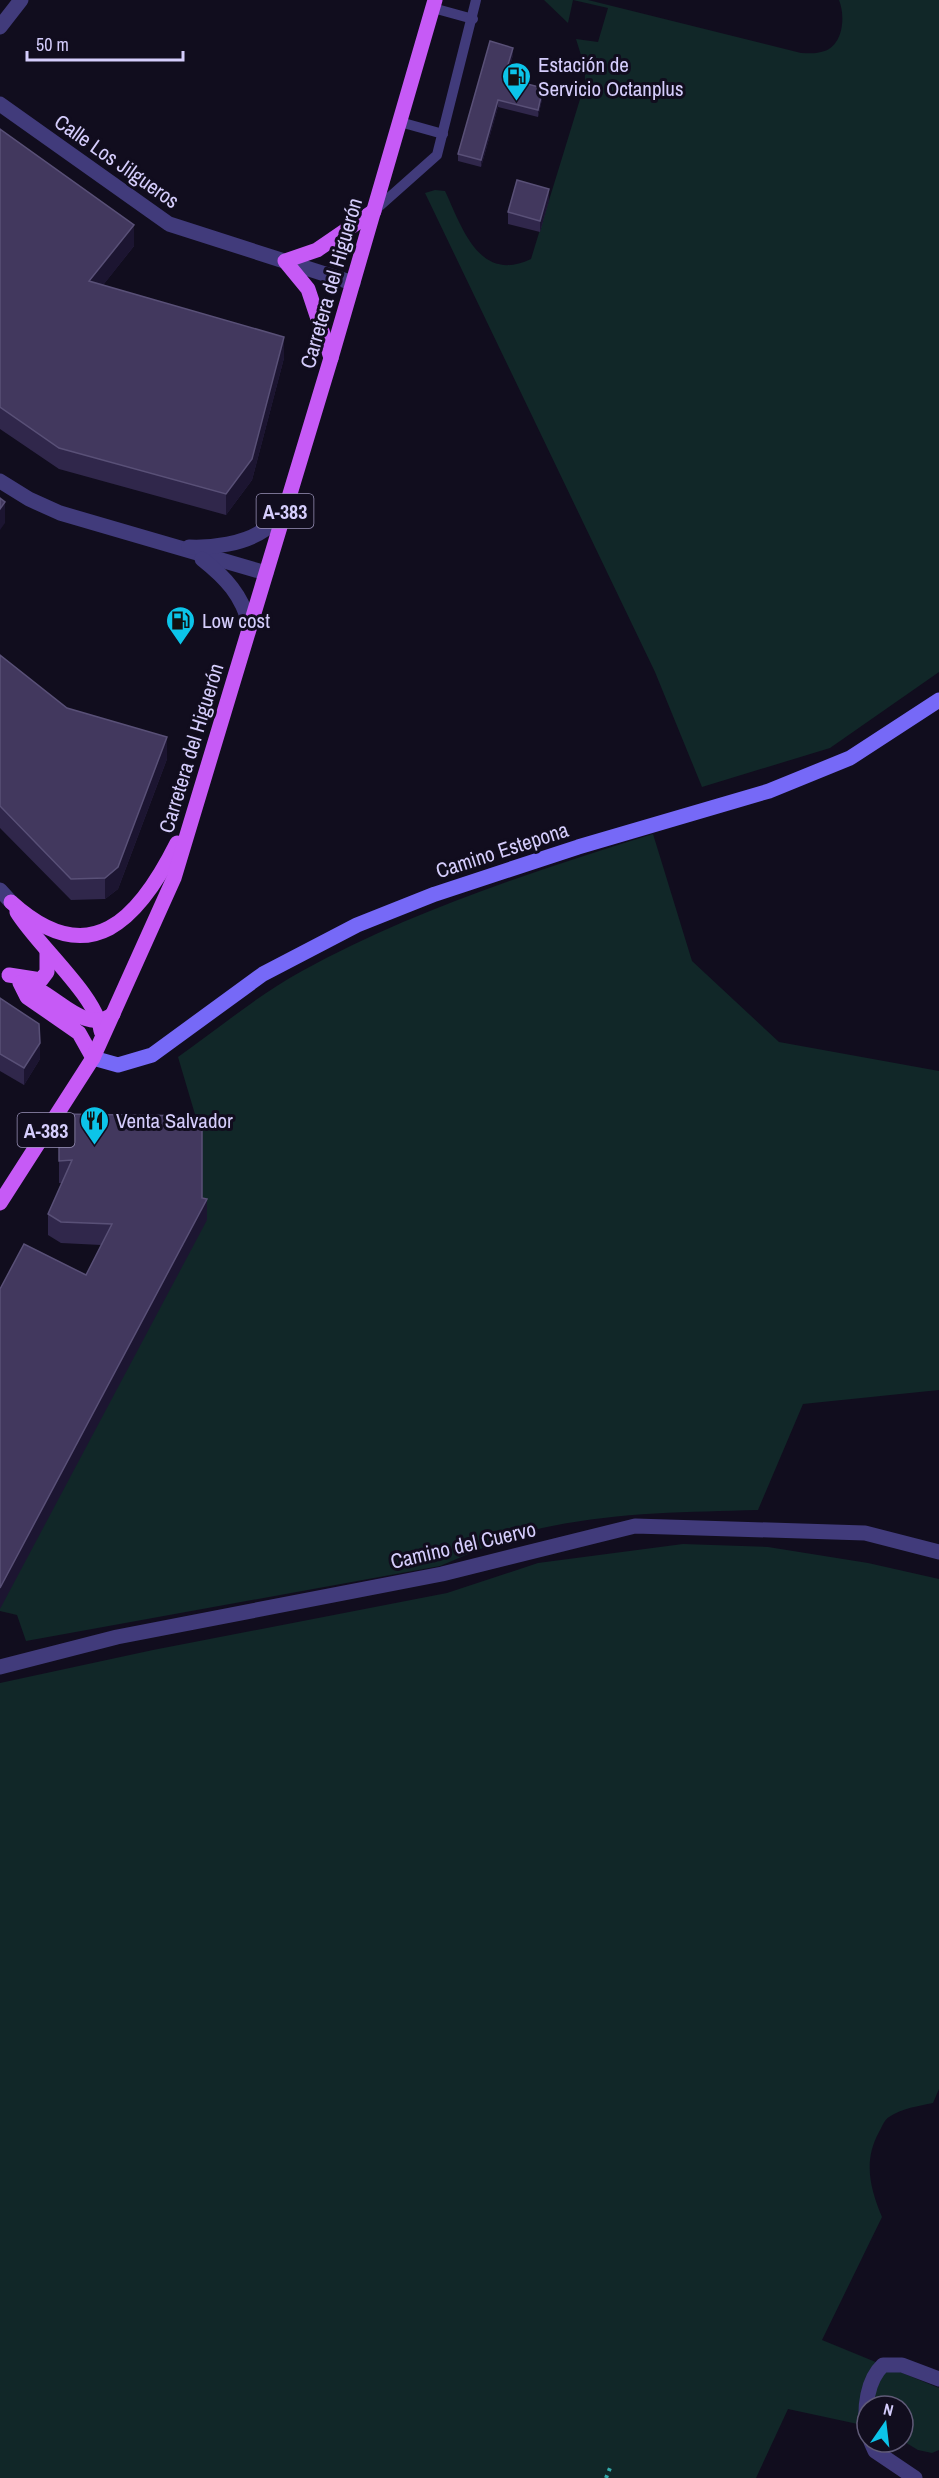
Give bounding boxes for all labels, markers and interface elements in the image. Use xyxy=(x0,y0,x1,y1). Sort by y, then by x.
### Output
scale bar xyxy=(27,24,183,62)
text: 50 m xyxy=(36,32,69,57)
place label: Estación de Servicio Octanplus xyxy=(538,50,684,103)
fuel station icon: Estación de Servicio Octanplus xyxy=(501,60,533,102)
street label: Calle Los Jilgueros xyxy=(49,107,185,215)
street label: Carretera del Higuerón xyxy=(293,194,369,372)
road number: A-383 xyxy=(256,494,314,528)
fuel station icon: Low cost xyxy=(165,604,197,646)
place label: Low cost xyxy=(202,606,270,635)
street label: Carretera del Higuerón xyxy=(151,660,231,836)
street label: Camino Estepona xyxy=(432,815,572,885)
restaurant icon: Venta Salvador xyxy=(79,1104,111,1146)
place label: Venta Salvador xyxy=(116,1106,233,1135)
road number: A-383 xyxy=(18,1113,74,1147)
street label: Camino del Cuervo xyxy=(387,1514,539,1576)
north arrow xyxy=(855,2394,915,2454)
text: N xyxy=(881,2398,896,2421)

